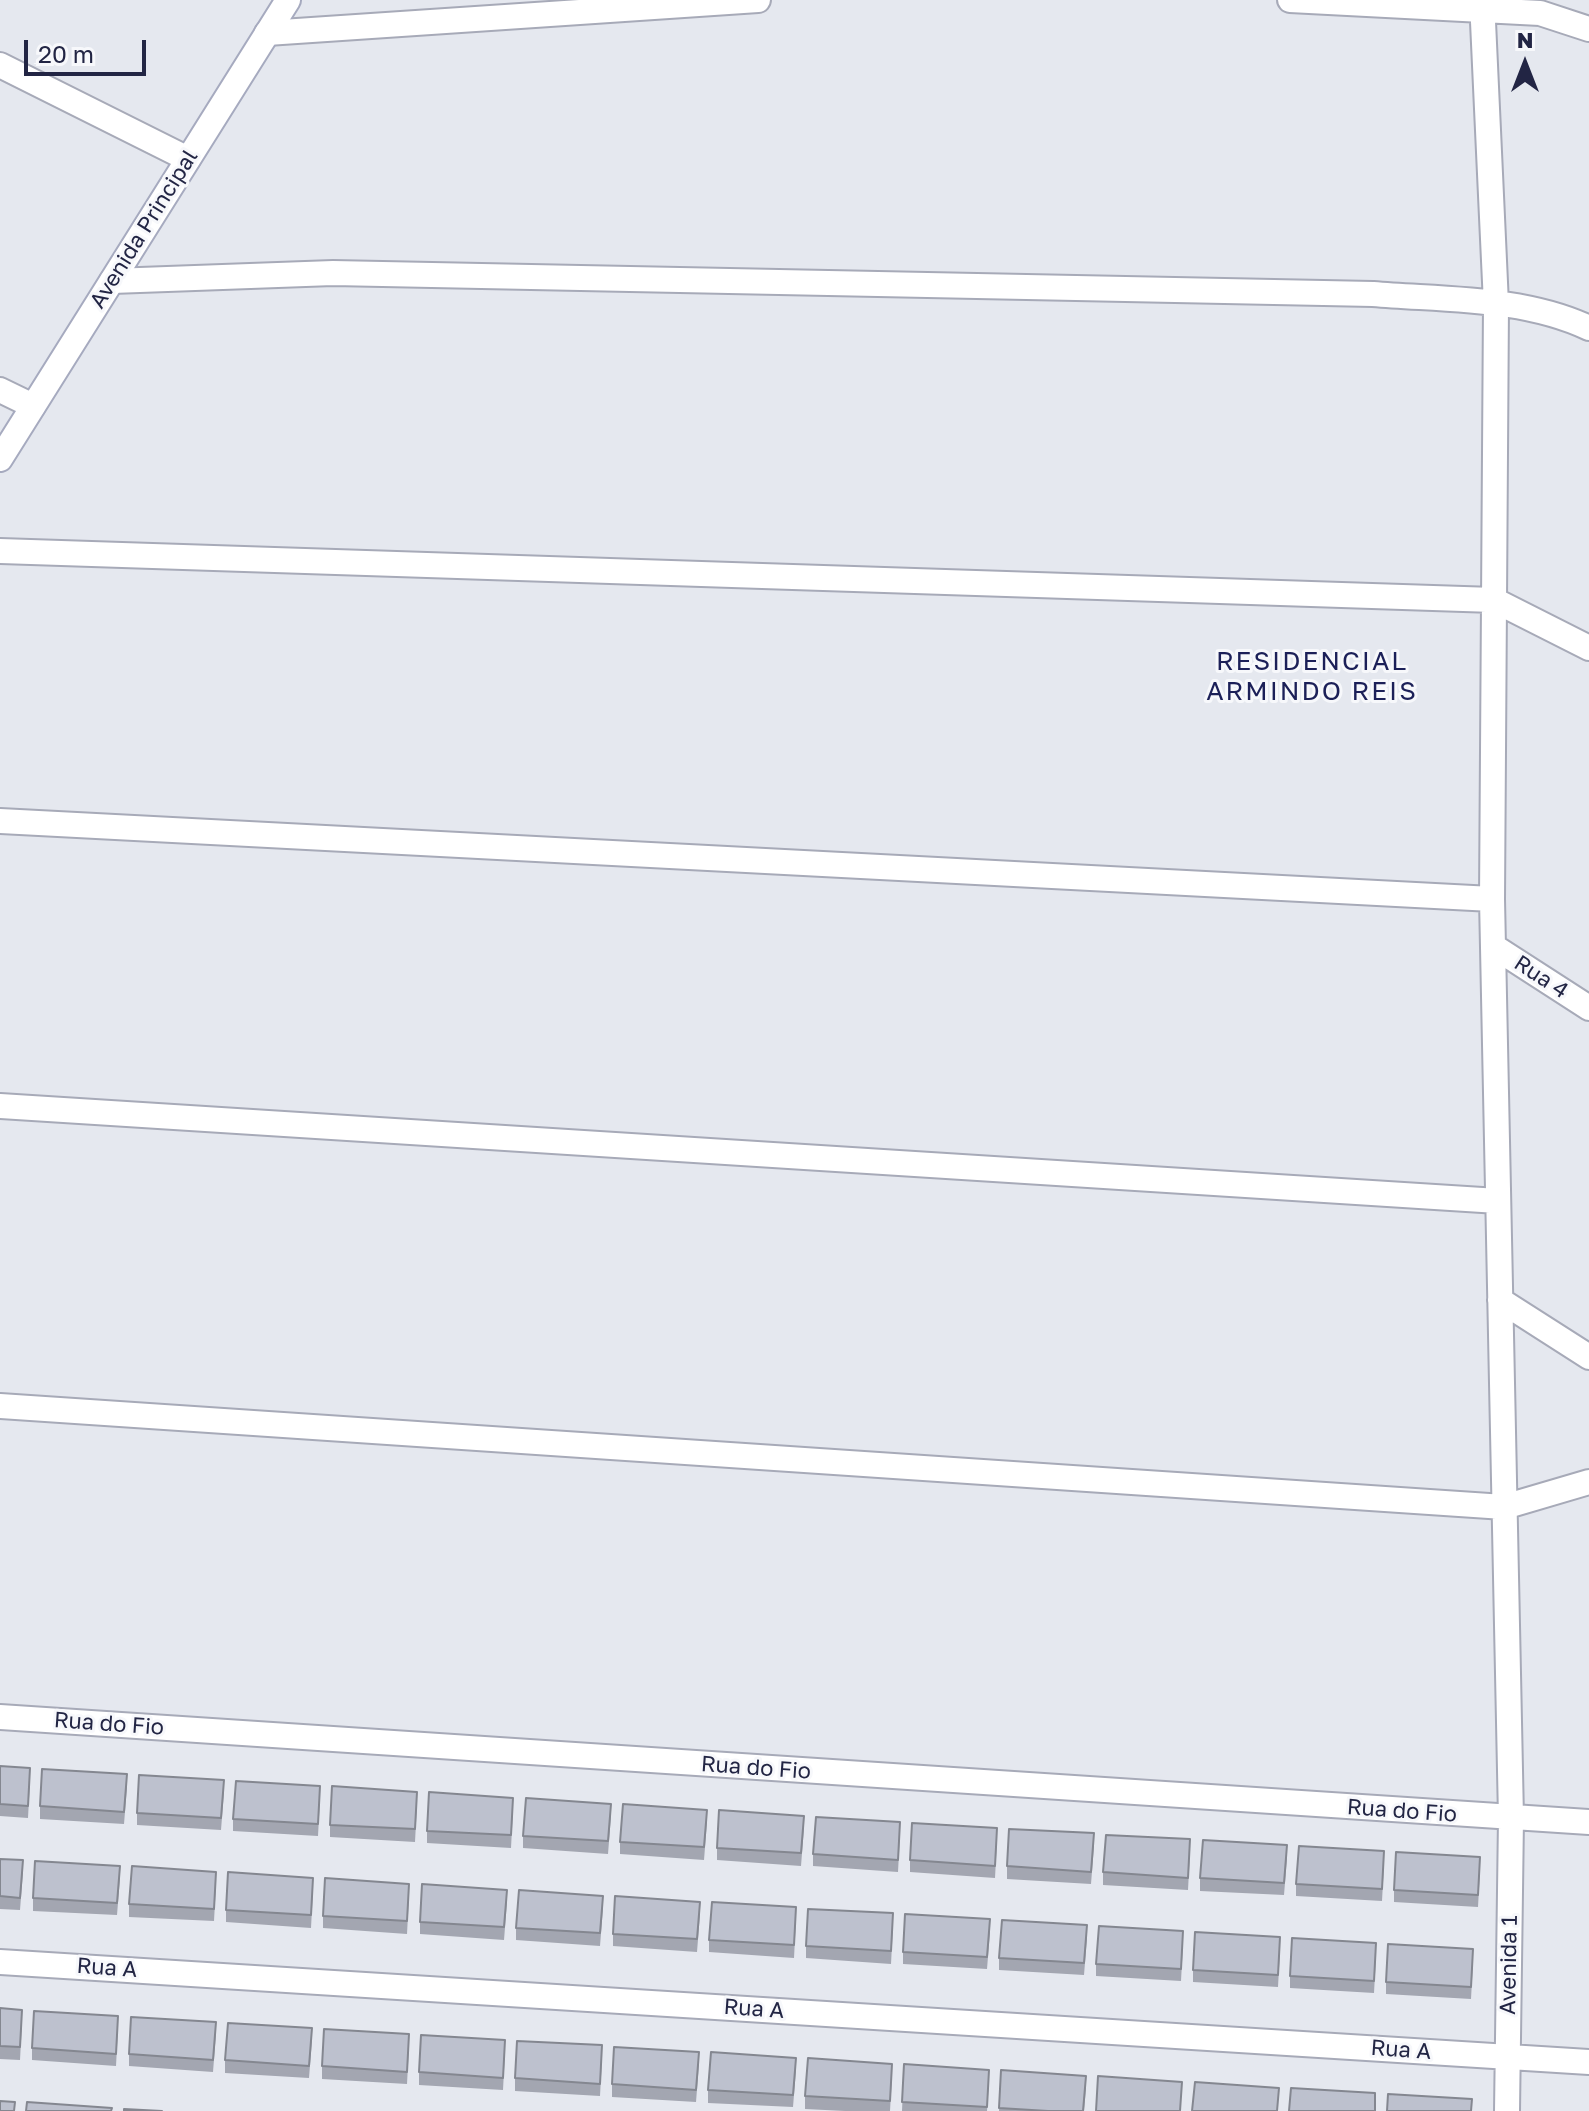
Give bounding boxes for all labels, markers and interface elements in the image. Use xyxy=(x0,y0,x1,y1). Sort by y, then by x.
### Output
scale bar xyxy=(28,24,150,74)
north arrow xyxy=(1485,24,1565,104)
text: N xyxy=(1517,26,1533,53)
text: 20 m xyxy=(38,39,94,68)
street label: Avenida Principal xyxy=(85,145,203,313)
district label: RESIDENCIAL ARMINDO REIS xyxy=(1206,646,1418,708)
street label: Rua 4 xyxy=(1509,950,1573,1004)
street label: Rua do Fio xyxy=(53,1707,165,1741)
street label: Rua do Fio xyxy=(700,1751,812,1785)
street label: Rua do Fio xyxy=(1346,1794,1458,1828)
street label: Avenida 1 xyxy=(1495,1915,1523,2015)
street label: Rua A xyxy=(76,1953,138,1983)
street label: Rua A xyxy=(723,1994,785,2024)
street label: Rua A xyxy=(1370,2035,1432,2065)

